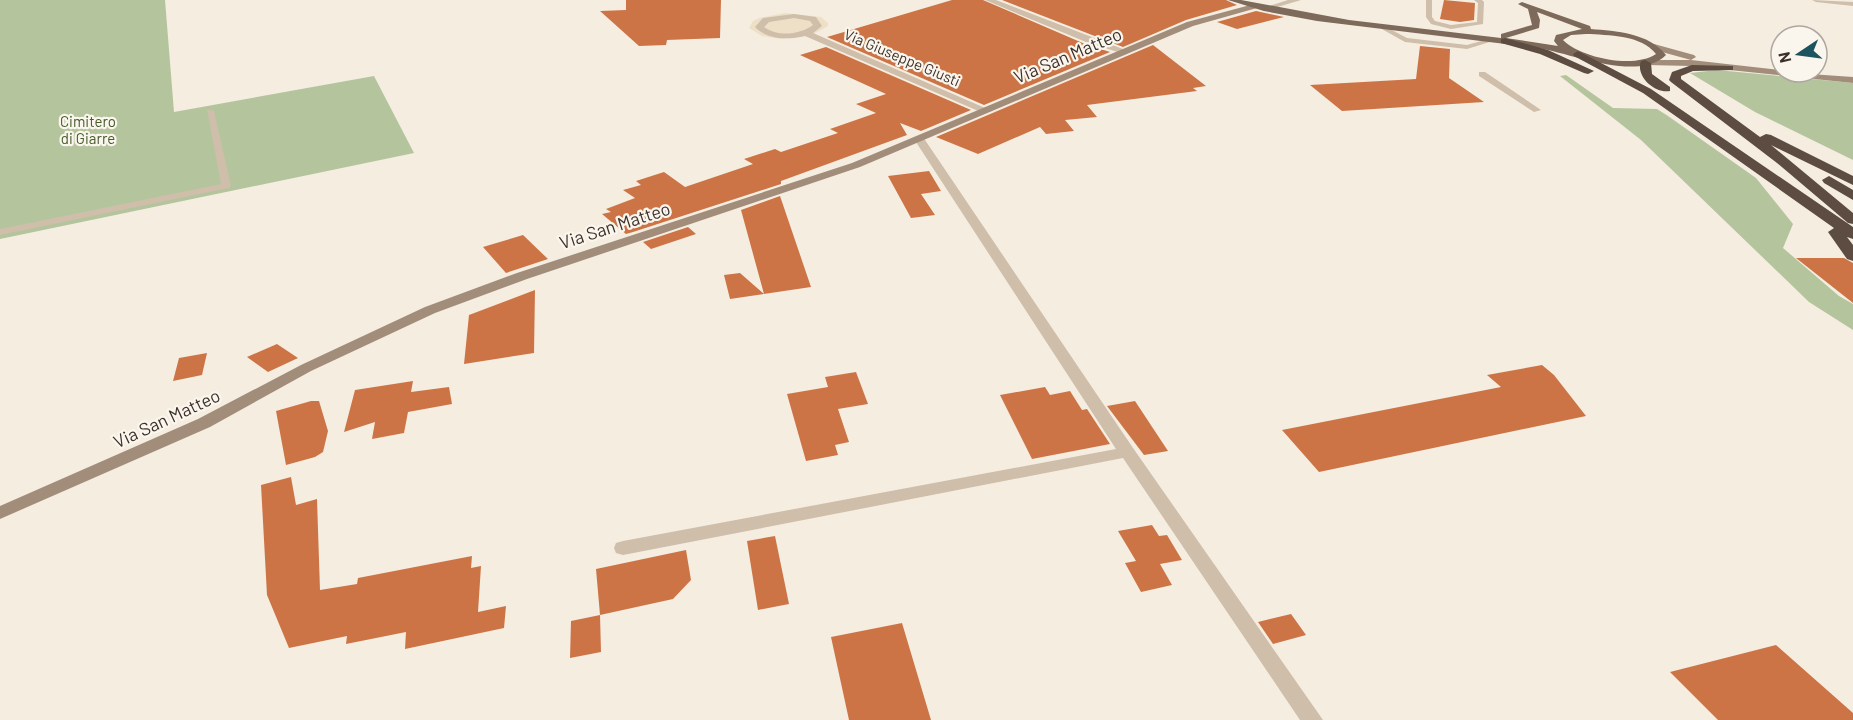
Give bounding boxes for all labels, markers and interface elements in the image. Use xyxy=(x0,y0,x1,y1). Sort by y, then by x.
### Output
street label: Via San Matteo xyxy=(1010,22,1125,88)
street label: Via Giuseppe Giusti xyxy=(842,24,963,90)
north arrow xyxy=(1769,24,1829,84)
text: N xyxy=(1773,50,1794,65)
park label: Cimitero di Giarre xyxy=(60,112,116,147)
street label: Via San Matteo xyxy=(557,197,673,253)
street label: Via San Matteo xyxy=(110,384,223,452)

